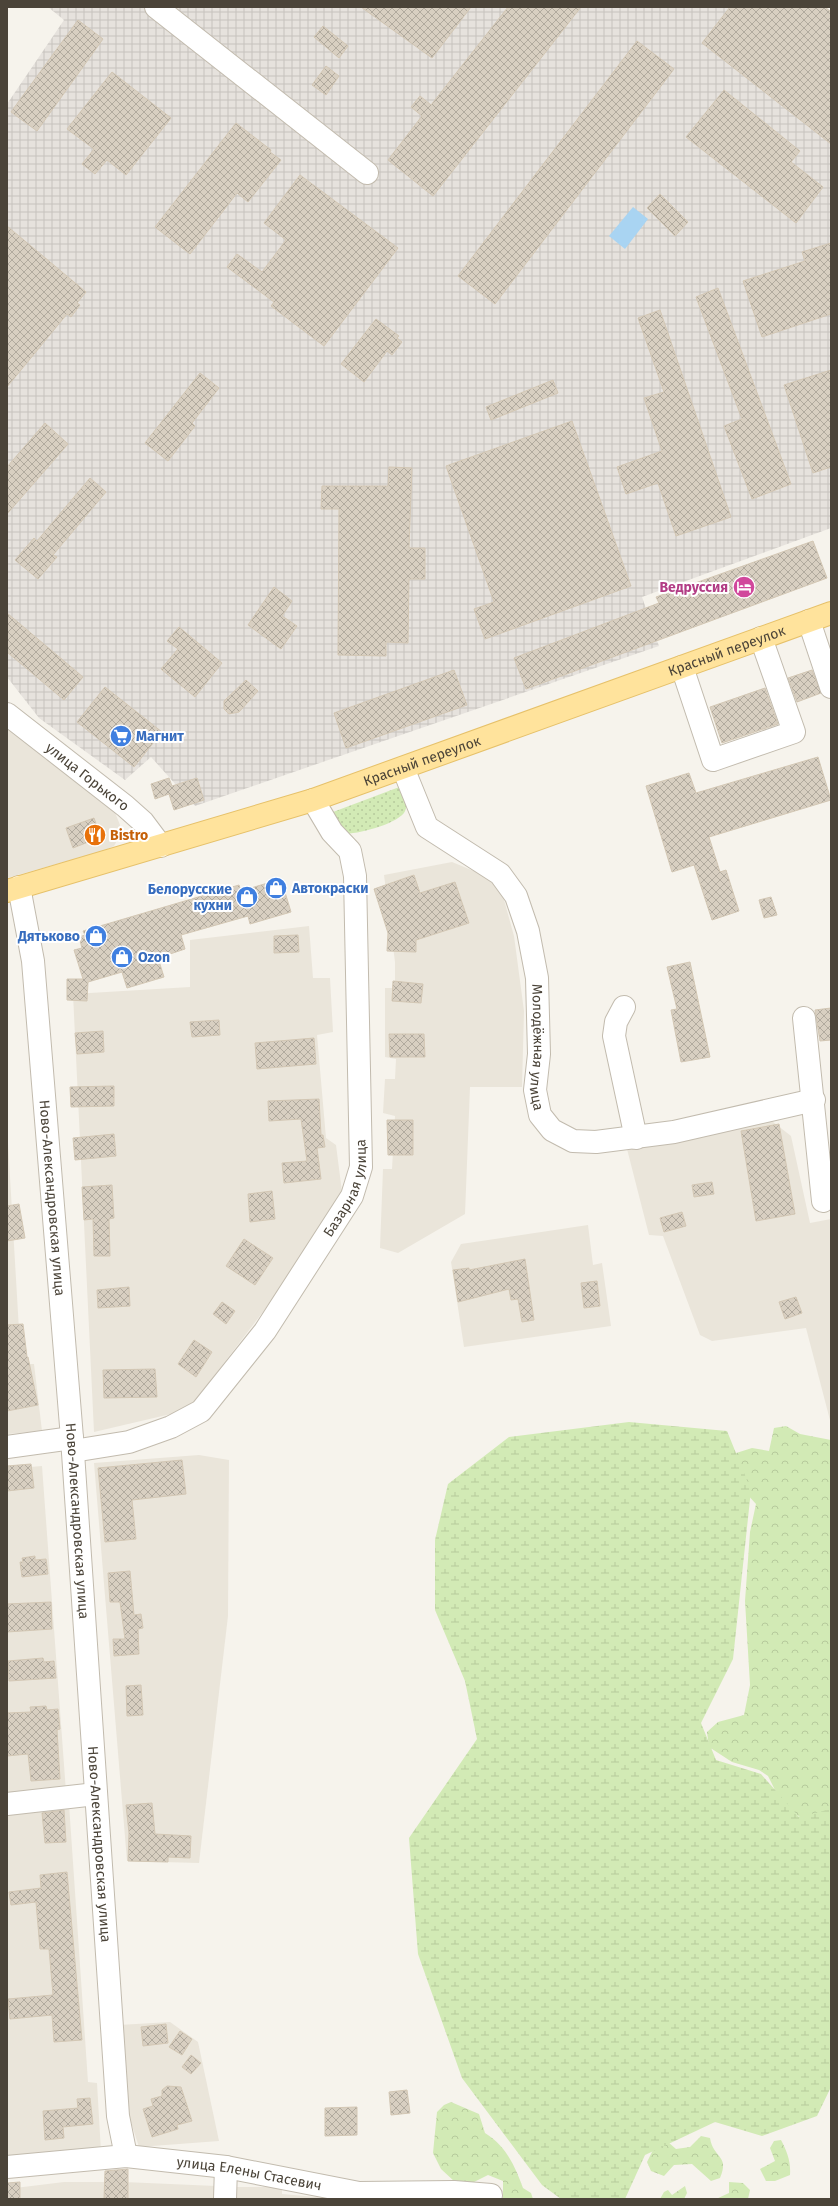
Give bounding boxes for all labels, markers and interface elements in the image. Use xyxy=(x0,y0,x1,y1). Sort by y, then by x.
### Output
hotel icon: Ведруссия xyxy=(731,574,757,600)
place label: Ведруссия xyxy=(659,579,728,596)
street label: Красный переулок xyxy=(666,621,788,680)
supermarket icon: Магнит xyxy=(108,723,134,749)
place label: Магнит xyxy=(136,728,184,745)
street label: Красный переулок xyxy=(361,731,484,790)
street label: улица Горького xyxy=(42,739,133,815)
restaurant icon: Bistro xyxy=(82,822,108,848)
place label: Bistro xyxy=(110,827,148,844)
shop icon: Автокраски xyxy=(263,875,289,901)
place label: Автокраски xyxy=(291,880,368,897)
place label: Белорусские кухни xyxy=(148,881,232,914)
shop icon: Белорусские кухни xyxy=(234,884,260,910)
shop icon: Дятьково xyxy=(83,923,109,949)
place label: Дятьково xyxy=(17,928,80,945)
shop icon: Ozon xyxy=(109,944,135,970)
place label: Ozon xyxy=(138,949,170,966)
street label: Молодёжная улица xyxy=(526,984,548,1112)
street label: Ново-Александровская улица xyxy=(36,1099,69,1297)
street label: Базарная улица xyxy=(319,1139,370,1240)
street label: Ново-Александровская улица xyxy=(62,1422,93,1620)
street label: Ново-Александровская улица xyxy=(84,1745,115,1943)
street label: улица Елены Стасевич xyxy=(176,2153,323,2194)

